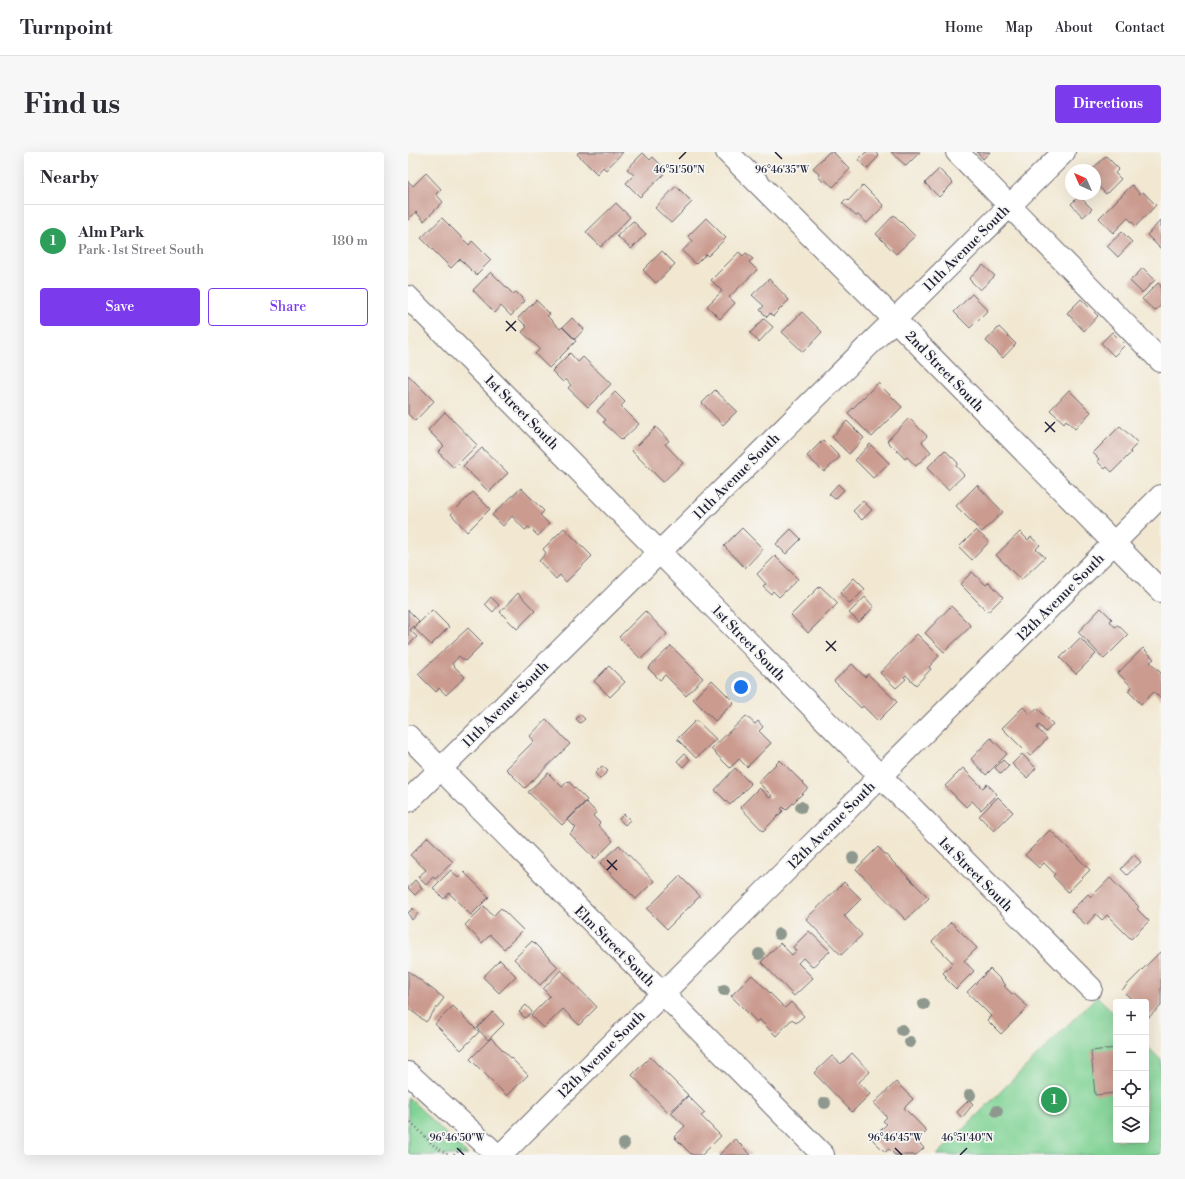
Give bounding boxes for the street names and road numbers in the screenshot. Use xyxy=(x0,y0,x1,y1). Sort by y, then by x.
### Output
street label: 11th Avenue South xyxy=(920,201,1014,296)
street label: 2nd Street South xyxy=(901,328,988,416)
street label: 1st Street South xyxy=(480,372,563,454)
street label: 11th Avenue South xyxy=(690,429,784,524)
street label: 12th Avenue South xyxy=(1013,550,1109,645)
street label: 1st Street South xyxy=(708,602,789,686)
street label: 11th Avenue South xyxy=(459,657,553,752)
street label: 12th Avenue South xyxy=(784,778,880,873)
street label: 1st Street South xyxy=(934,834,1017,916)
street label: Elm Street South xyxy=(570,902,659,991)
street label: 12th Avenue South xyxy=(554,1007,650,1102)

